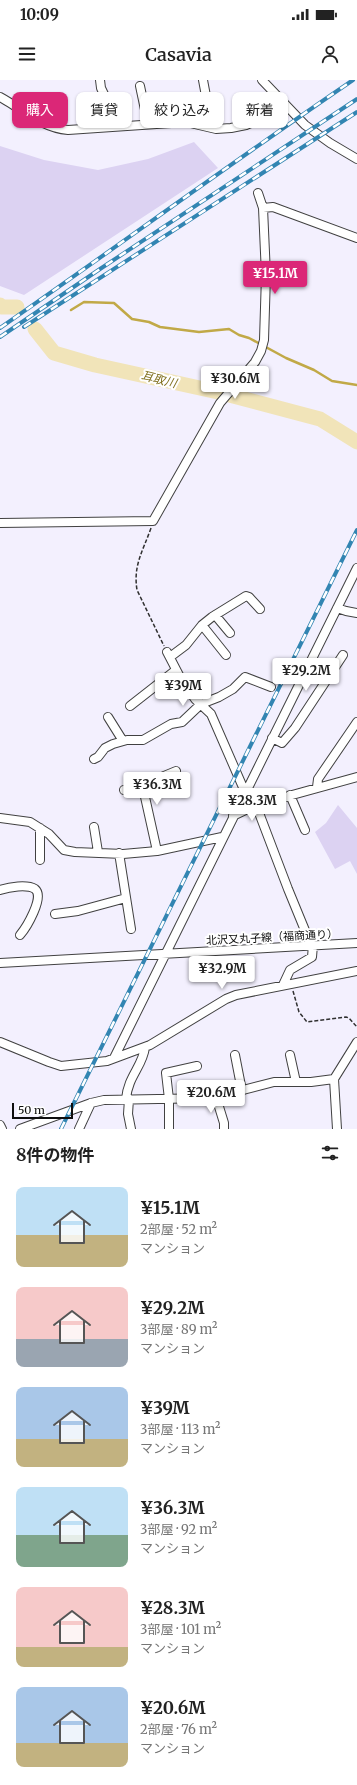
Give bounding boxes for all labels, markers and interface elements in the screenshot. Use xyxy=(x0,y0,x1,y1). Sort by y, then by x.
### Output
text: 10:09 xyxy=(20,5,59,24)
icon: menu xyxy=(16,43,38,65)
text: Casavia xyxy=(145,43,212,66)
icon: person xyxy=(319,43,341,65)
chip: 購入 xyxy=(12,92,68,128)
chip: 賃貸 xyxy=(76,92,132,128)
chip: 絞り込み xyxy=(140,92,224,128)
chip: 新着 xyxy=(232,92,288,128)
pin: ¥15.1M xyxy=(242,261,308,295)
text: ¥15.1M xyxy=(252,265,298,282)
pin: ¥30.6M xyxy=(202,366,268,400)
water label: 耳取川 xyxy=(140,367,180,391)
text: ¥30.6M xyxy=(210,370,260,387)
pin: ¥29.2M xyxy=(273,658,339,692)
text: ¥29.2M xyxy=(281,662,331,679)
pin: ¥39M xyxy=(159,673,207,707)
text: ¥39M xyxy=(164,677,202,694)
pin: ¥36.3M xyxy=(124,772,190,806)
text: ¥36.3M xyxy=(132,776,182,793)
pin: ¥28.3M xyxy=(219,788,285,822)
text: ¥28.3M xyxy=(227,792,277,809)
street label: 北沢又丸子線（福商通り） xyxy=(206,927,338,947)
pin: ¥32.9M xyxy=(189,956,255,990)
text: ¥32.9M xyxy=(198,960,246,977)
pin: ¥20.6M xyxy=(178,1080,244,1114)
text: ¥20.6M xyxy=(186,1084,236,1101)
scale bar xyxy=(12,1101,73,1120)
text: 50 m xyxy=(18,1103,45,1117)
icon: filters xyxy=(319,1142,341,1164)
text: 8件の物件 xyxy=(16,1144,95,1166)
text: ¥15.1M xyxy=(140,1197,200,1219)
icon: home xyxy=(48,1203,96,1251)
text: 2部屋 · 52 m² xyxy=(140,1221,217,1238)
text: マンション xyxy=(140,1240,205,1257)
text: ¥29.2M xyxy=(140,1297,205,1319)
icon: home xyxy=(48,1303,96,1351)
text: 3部屋 · 89 m² xyxy=(140,1321,217,1338)
text: マンション xyxy=(140,1340,205,1357)
text: ¥39M xyxy=(140,1397,190,1419)
icon: home xyxy=(48,1403,96,1451)
text: 3部屋 · 113 m² xyxy=(140,1421,220,1438)
text: マンション xyxy=(140,1440,205,1457)
text: ¥36.3M xyxy=(140,1497,205,1519)
icon: home xyxy=(48,1503,96,1551)
text: 3部屋 · 92 m² xyxy=(140,1521,217,1538)
text: マンション xyxy=(140,1540,205,1557)
text: ¥28.3M xyxy=(140,1597,205,1619)
icon: home xyxy=(48,1603,96,1651)
text: 3部屋 · 101 m² xyxy=(140,1621,221,1638)
text: マンション xyxy=(140,1640,205,1657)
text: ¥20.6M xyxy=(140,1697,206,1719)
icon: home xyxy=(48,1703,96,1751)
text: 2部屋 · 76 m² xyxy=(140,1721,217,1738)
text: マンション xyxy=(140,1740,205,1757)

